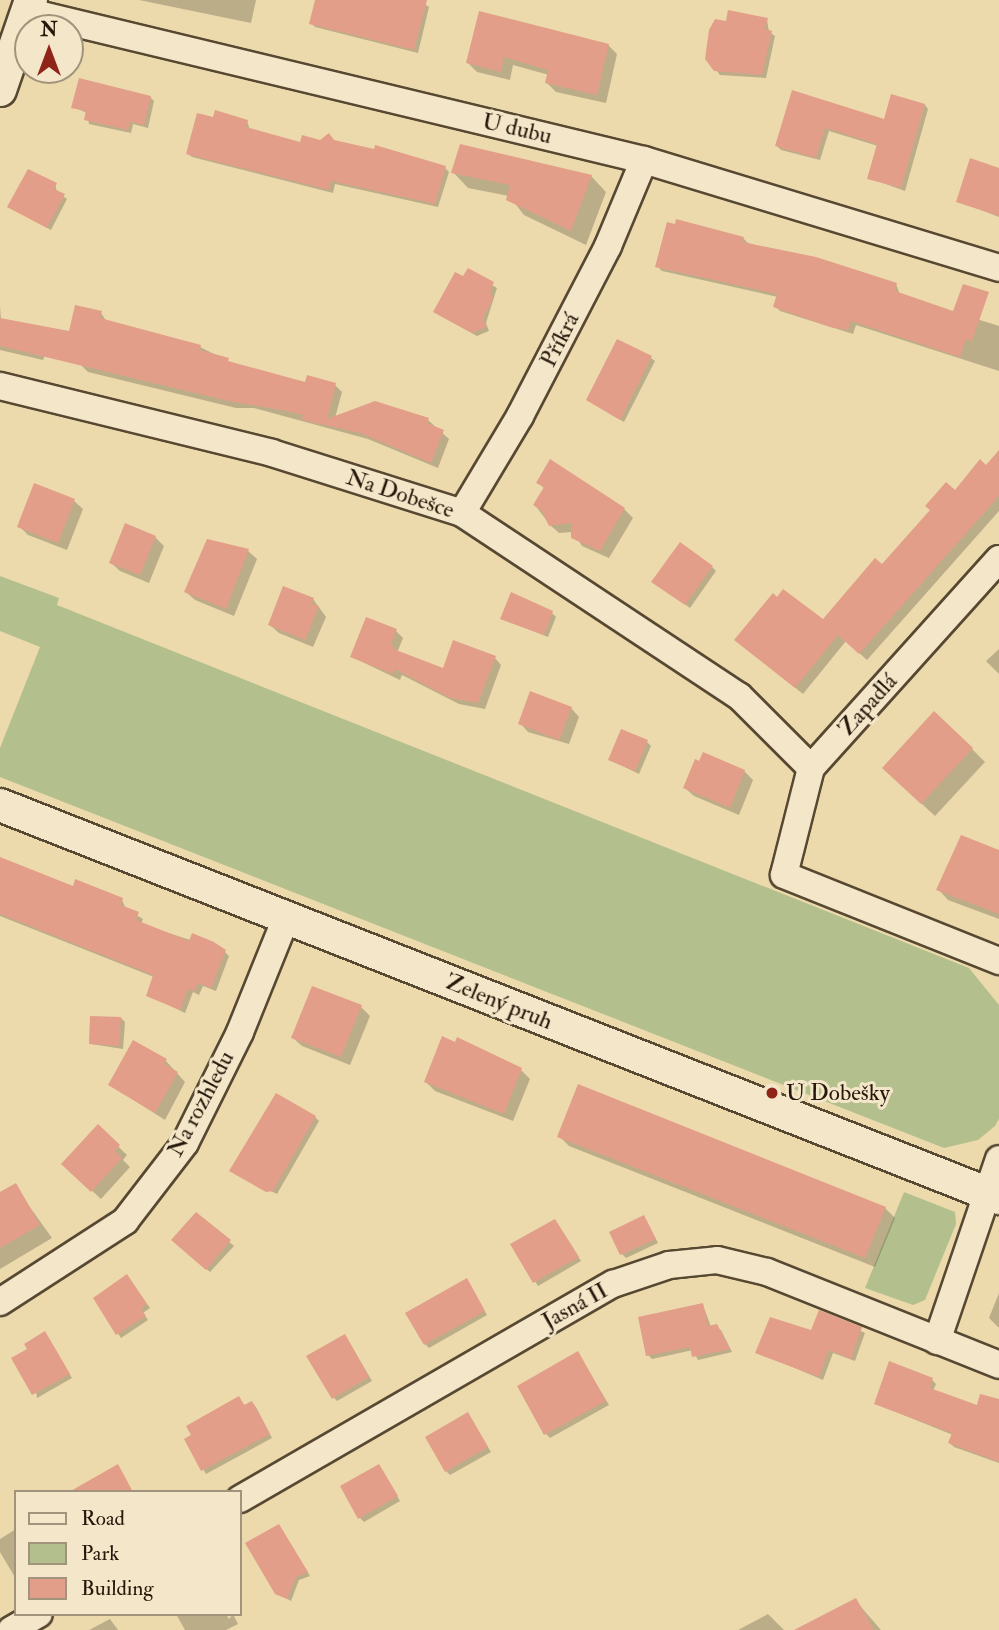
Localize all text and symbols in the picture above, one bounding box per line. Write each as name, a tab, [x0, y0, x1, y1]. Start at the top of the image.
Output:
north arrow	[14, 14, 84, 84]
text: N	[40, 18, 58, 42]
street label: U dubu	[480, 108, 554, 150]
street label: Příkrá	[535, 308, 585, 372]
street label: Na Dobešce	[343, 464, 457, 524]
street label: Zapadlá	[833, 668, 903, 742]
street label: Zelený pruh	[441, 968, 557, 1036]
street label: Na rozhledu	[162, 1046, 240, 1162]
place label: U Dobešky	[786, 1079, 890, 1107]
marker: U Dobešky	[764, 1085, 780, 1101]
street label: Jasná II	[537, 1277, 613, 1335]
legend	[14, 1490, 242, 1616]
text: Road	[81, 1505, 125, 1532]
text: Park	[81, 1540, 119, 1567]
text: Building	[81, 1575, 154, 1602]

